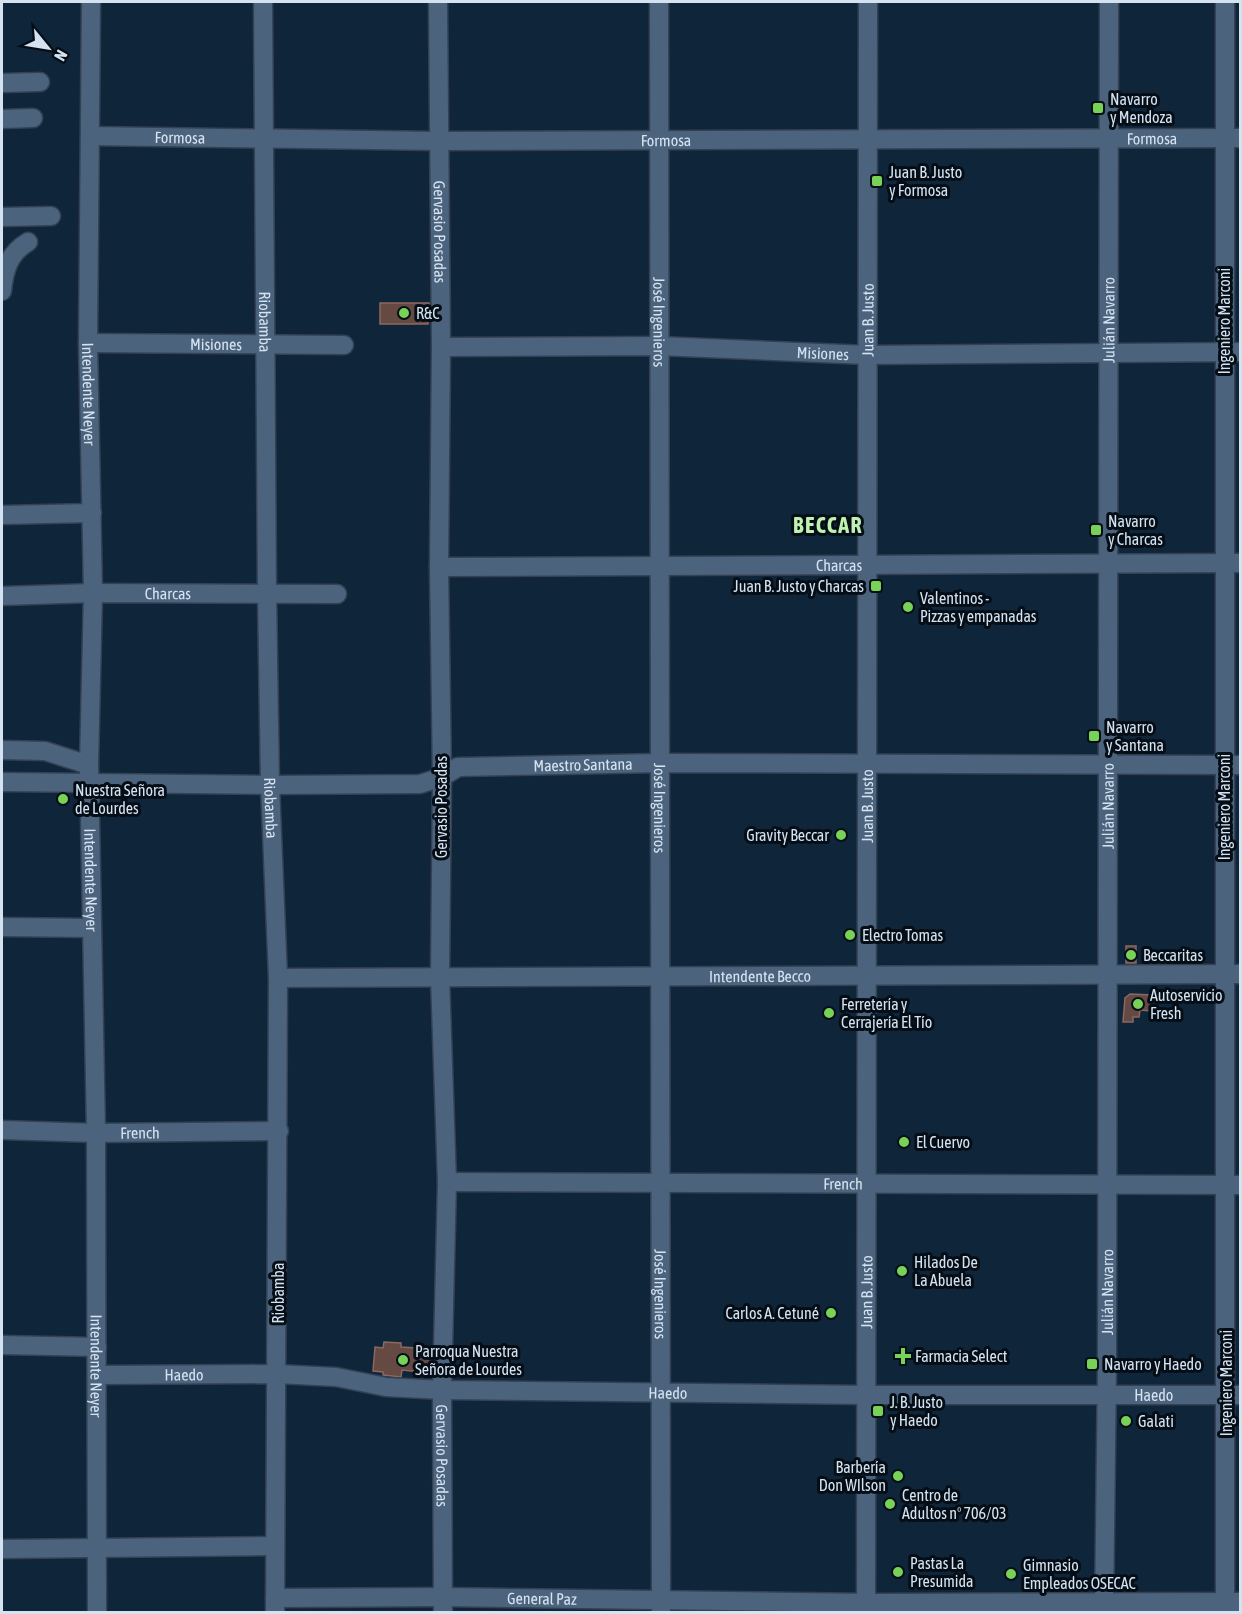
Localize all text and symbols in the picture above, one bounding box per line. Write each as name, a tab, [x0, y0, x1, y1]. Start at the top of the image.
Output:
north arrow	[18, 18, 78, 78]
text: N	[51, 47, 71, 64]
place label: Navarro y Mendoza	[1110, 90, 1173, 127]
marker: Navarro y Mendoza	[1091, 101, 1105, 115]
street label: Formosa	[155, 128, 205, 147]
street label: Formosa	[1127, 129, 1177, 147]
street label: Formosa	[641, 131, 691, 149]
place label: Juan B. Justo y Formosa	[889, 163, 962, 200]
marker: Juan B. Justo y Formosa	[870, 174, 884, 188]
street label: Gervasio Posadas	[431, 181, 449, 284]
street label: Ingeniero Marconi	[1215, 268, 1234, 374]
street label: José Ingenieros	[649, 277, 668, 367]
street label: Julián Navarro	[1099, 277, 1118, 363]
street label: Juan B. Justo	[859, 283, 877, 357]
street label: Riobamba	[256, 292, 274, 352]
place label: R&C	[416, 304, 440, 322]
marker: R&C	[397, 306, 411, 320]
street label: Misiones	[190, 335, 242, 353]
street label: Intendente Neyer	[79, 342, 99, 446]
street label: Misiones	[796, 343, 850, 363]
district label: BECCAR	[793, 512, 863, 538]
place label: Navarro y Charcas	[1108, 512, 1163, 549]
marker: Navarro y Charcas	[1089, 523, 1103, 537]
street label: Charcas	[816, 556, 862, 574]
place label: Juan B. Justo y Charcas	[734, 577, 864, 596]
marker: Juan B. Justo y Charcas	[869, 579, 883, 593]
street label: Charcas	[145, 584, 191, 602]
place label: Valentinos - Pizzas y empanadas	[920, 589, 1037, 626]
marker: Valentinos - Pizzas y empanadas	[901, 600, 915, 614]
place label: Navarro y Santana	[1106, 718, 1164, 755]
marker: Navarro y Santana	[1087, 729, 1101, 743]
street label: Ingeniero Marconi	[1215, 754, 1234, 860]
street label: Gervasio Posadas	[432, 755, 450, 858]
street label: Maestro Santana	[533, 755, 633, 775]
street label: José Ingenieros	[650, 763, 669, 853]
street label: Julián Navarro	[1099, 763, 1117, 849]
street label: Juan B. Justo	[858, 769, 876, 843]
street label: Riobamba	[261, 777, 281, 839]
place label: Nuestra Señora de Lourdes	[75, 781, 165, 817]
marker: Nuestra Señora de Lourdes	[56, 792, 70, 806]
place label: Gravity Beccar	[746, 826, 829, 845]
street label: Intendente Neyer	[81, 828, 101, 932]
marker: Gravity Beccar	[834, 828, 848, 842]
place label: Electro Tomas	[862, 926, 944, 944]
marker: Electro Tomas	[843, 928, 857, 942]
place label: Beccaritas	[1143, 946, 1203, 964]
marker: Beccaritas	[1124, 948, 1138, 962]
street label: Intendente Becco	[709, 967, 811, 985]
place label: Autoservicio Fresh	[1150, 986, 1223, 1022]
place label: Ferretería y Cerrajería El Tío	[841, 995, 932, 1032]
marker: Autoservicio Fresh	[1131, 997, 1145, 1011]
marker: Ferretería y Cerrajería El Tío	[822, 1006, 836, 1020]
street label: French	[120, 1123, 160, 1142]
place label: El Cuervo	[916, 1133, 970, 1151]
marker: El Cuervo	[897, 1135, 911, 1149]
street label: French	[823, 1174, 863, 1193]
street label: José Ingenieros	[651, 1249, 670, 1339]
street label: Julián Navarro	[1098, 1249, 1116, 1335]
place label: Hilados De La Abuela	[914, 1253, 978, 1289]
street label: Juan B. Justo	[857, 1255, 875, 1329]
street label: Riobamba	[269, 1263, 287, 1323]
marker: Hilados De La Abuela	[895, 1264, 909, 1278]
place label: Carlos A. Cetuné	[725, 1304, 819, 1322]
marker: Carlos A. Cetuné	[824, 1306, 838, 1320]
street label: Intendente Neyer	[87, 1314, 106, 1418]
street label: Ingeniero Marconi	[1217, 1330, 1236, 1436]
place label: Parroqua Nuestra Señora de Lourdes	[415, 1342, 522, 1378]
place label: Farmacia Select	[915, 1347, 1008, 1365]
marker: Farmacia Select	[896, 1349, 910, 1363]
marker: Parroqua Nuestra Señora de Lourdes	[396, 1353, 410, 1367]
place label: Navarro y Haedo	[1104, 1355, 1202, 1374]
marker: Navarro y Haedo	[1085, 1357, 1099, 1371]
street label: Haedo	[164, 1365, 204, 1384]
street label: Haedo	[648, 1383, 687, 1402]
street label: Haedo	[1134, 1386, 1173, 1404]
place label: J. B. Justo y Haedo	[890, 1393, 943, 1430]
street label: Gervasio Posadas	[433, 1404, 452, 1507]
marker: J. B. Justo y Haedo	[871, 1404, 885, 1418]
place label: Galati	[1138, 1412, 1174, 1430]
marker: Galati	[1119, 1414, 1133, 1428]
place label: Barbería Don WIlson	[819, 1458, 886, 1494]
marker: Barbería Don WIlson	[891, 1469, 905, 1483]
place label: Centro de Adultos nº 706/03	[902, 1486, 1006, 1522]
marker: Centro de Adultos nº 706/03	[883, 1497, 897, 1511]
place label: Pastas La Presumida	[910, 1554, 973, 1590]
place label: Gimnasio Empleados OSECAC	[1023, 1556, 1136, 1593]
marker: Pastas La Presumida	[891, 1565, 905, 1579]
marker: Gimnasio Empleados OSECAC	[1004, 1567, 1018, 1581]
street label: General Paz	[507, 1589, 577, 1608]

